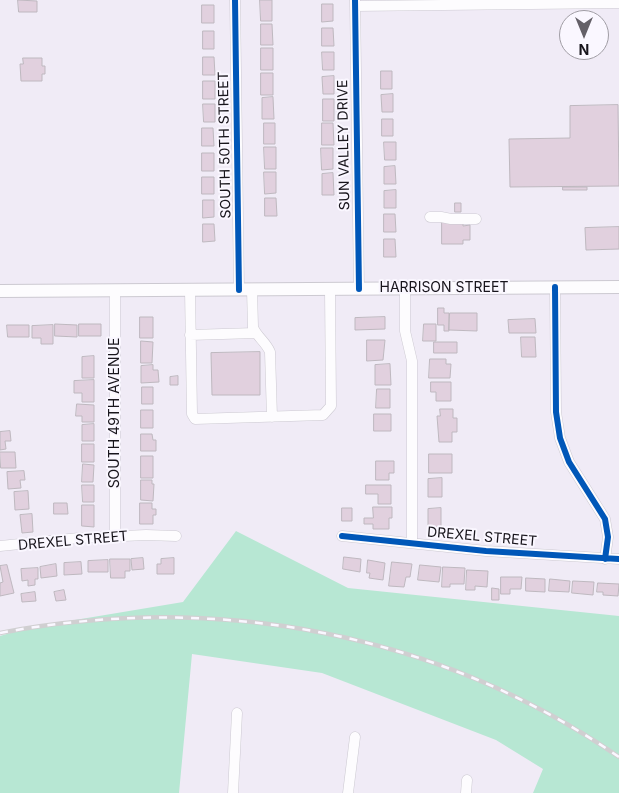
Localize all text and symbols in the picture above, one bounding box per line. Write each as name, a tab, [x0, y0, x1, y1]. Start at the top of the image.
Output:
north arrow	[559, 10, 609, 60]
text: N	[579, 41, 589, 58]
street label: SOUTH 50TH STREET	[215, 71, 235, 219]
street label: SUN VALLEY DRIVE	[334, 79, 354, 211]
street label: HARRISON STREET	[380, 280, 508, 296]
street label: SOUTH 49TH AVENUE	[107, 338, 123, 488]
street label: DREXEL STREET	[426, 524, 538, 550]
street label: DREXEL STREET	[17, 528, 129, 554]

